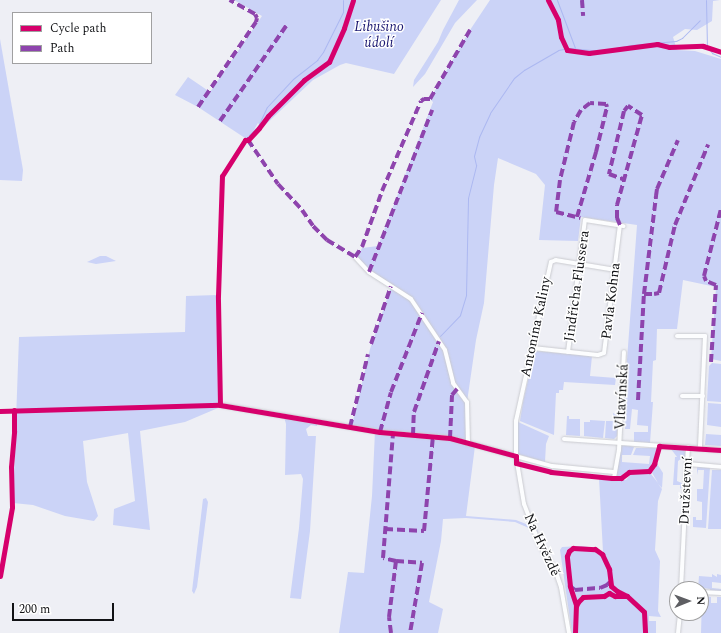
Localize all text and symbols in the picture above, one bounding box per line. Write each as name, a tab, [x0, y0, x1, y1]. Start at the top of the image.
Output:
legend	[12, 12, 152, 64]
text: Cycle path	[50, 19, 107, 38]
park label: Libušino údolí	[354, 19, 404, 52]
text: Path	[50, 39, 75, 58]
street label: Jindřicha Flussera	[561, 229, 593, 343]
street label: Pavla Kohna	[598, 262, 624, 340]
street label: Antonína Kaliny	[517, 275, 555, 379]
street label: Vltavínská	[612, 364, 632, 430]
street label: Družstevní	[676, 457, 696, 525]
street label: Na Hvězdě	[520, 511, 564, 579]
north arrow	[669, 581, 709, 621]
scale bar	[14, 595, 116, 621]
text: N	[692, 596, 709, 605]
text: 200 m	[19, 600, 50, 619]

